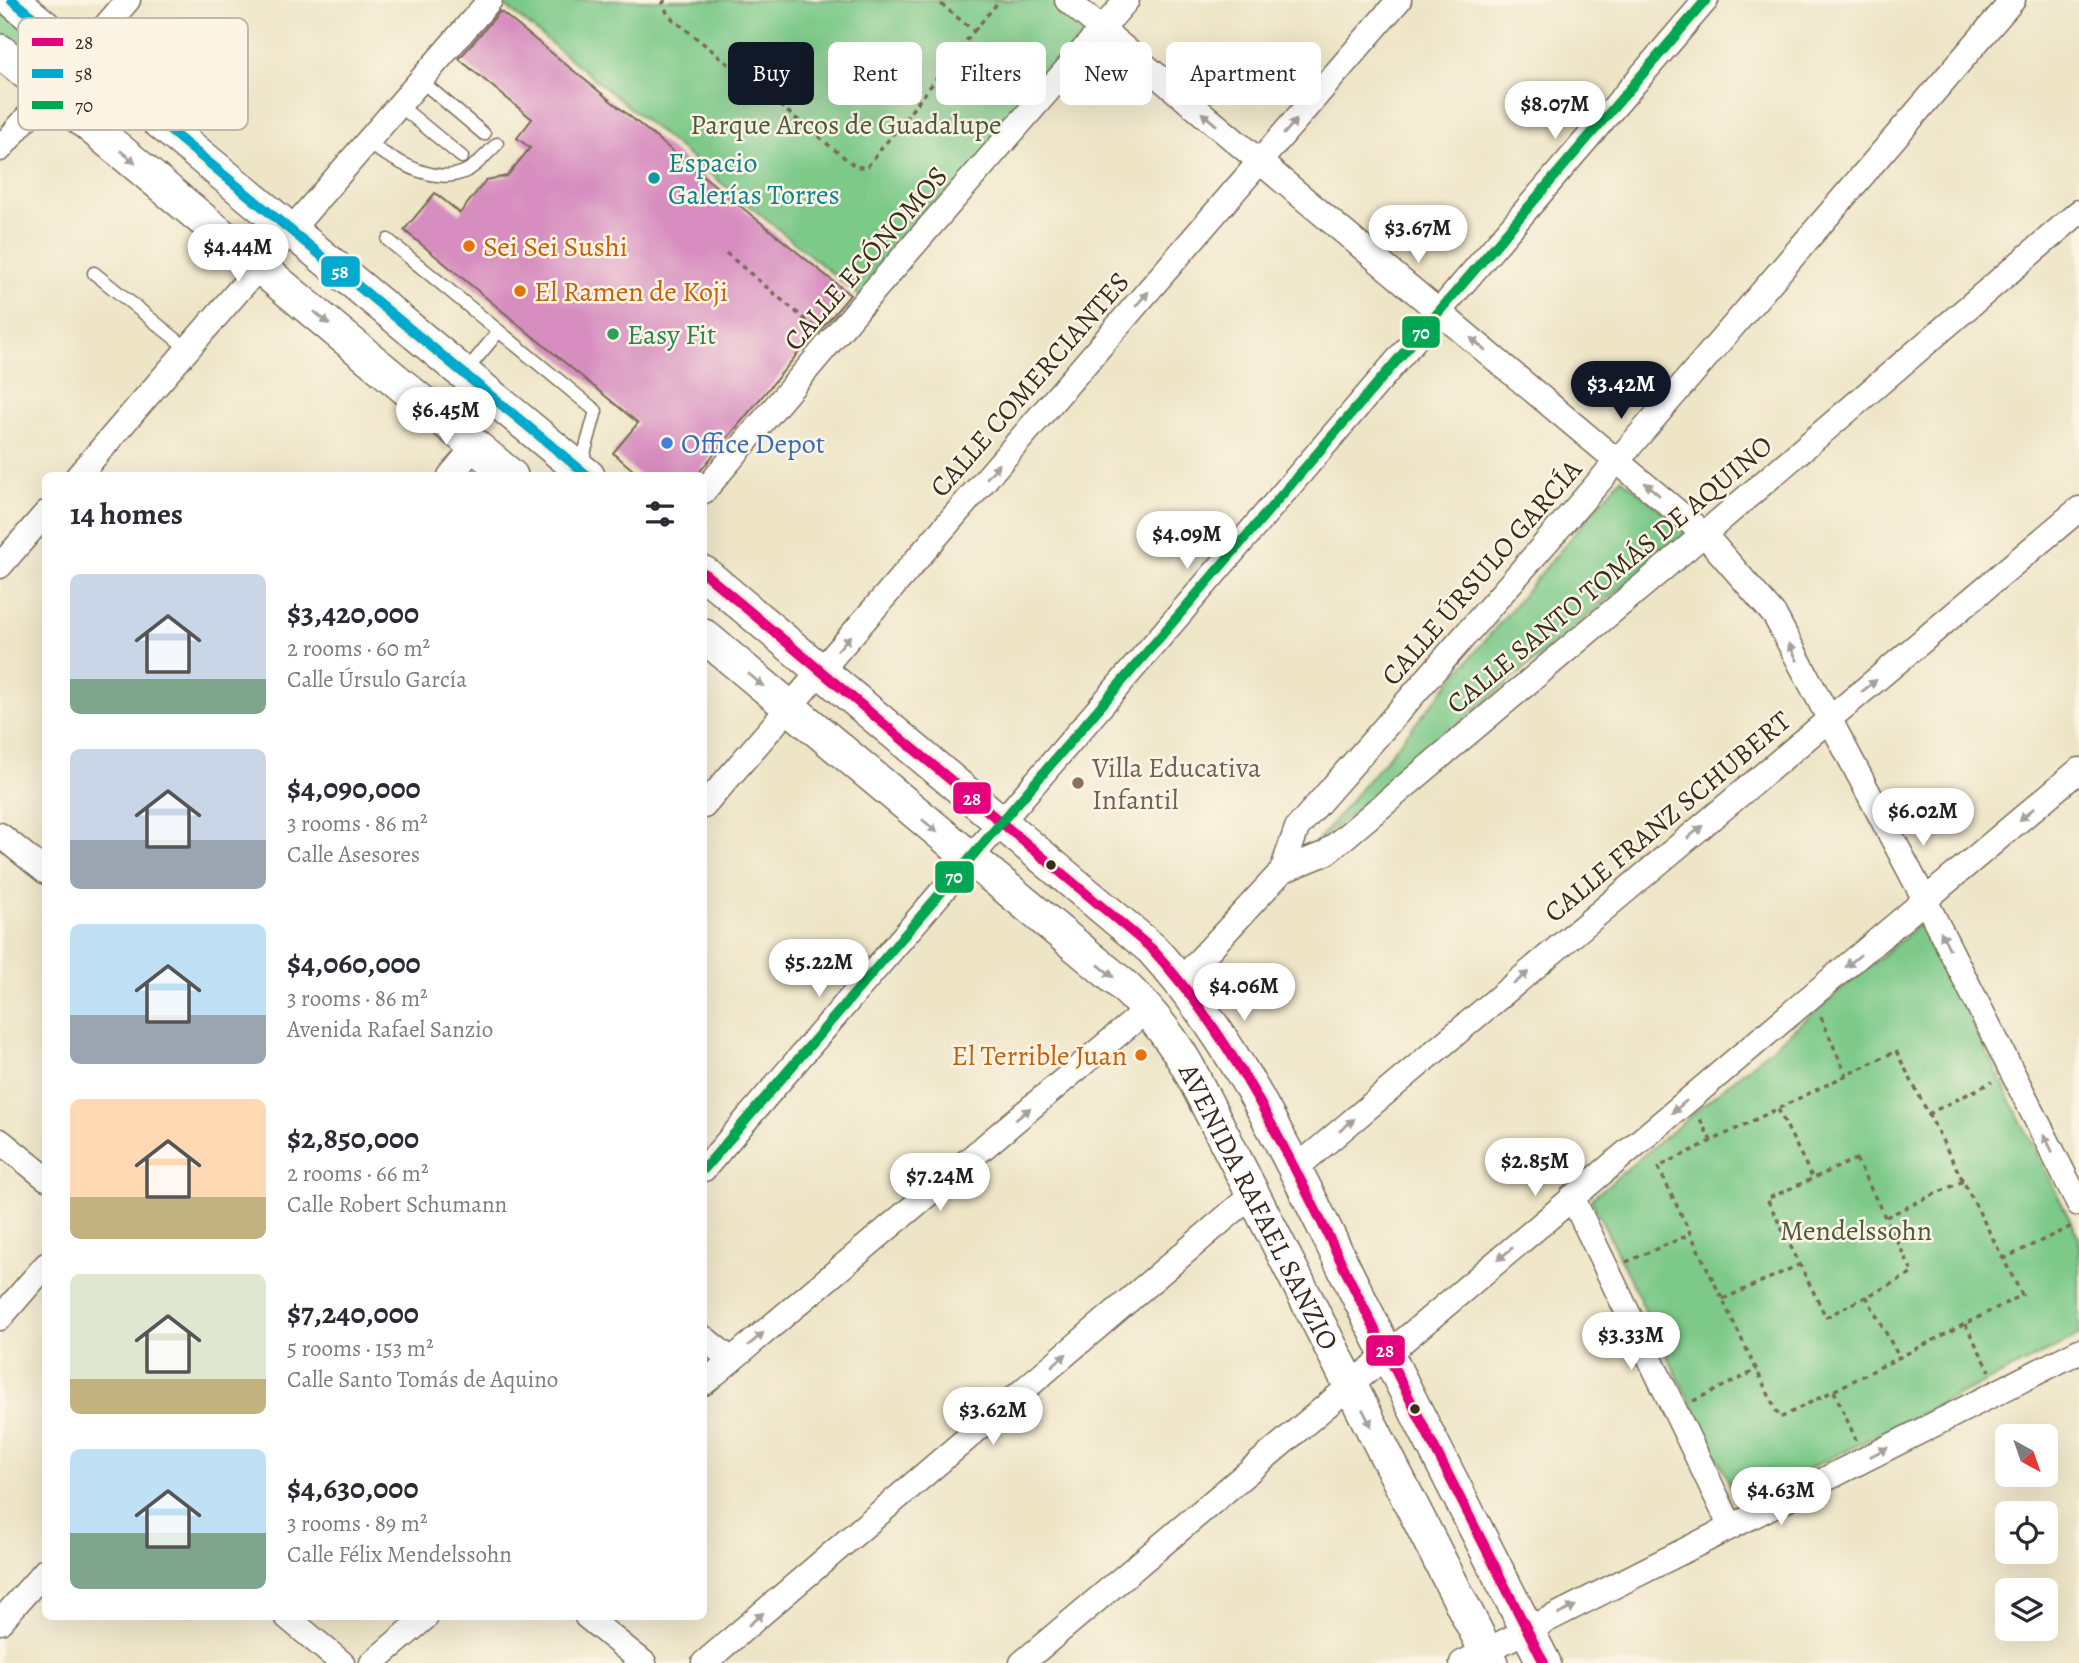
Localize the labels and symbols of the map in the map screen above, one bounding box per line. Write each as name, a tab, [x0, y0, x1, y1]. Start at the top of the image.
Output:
legend	[18, 18, 248, 130]
text: 28	[75, 30, 93, 56]
text: 58	[75, 61, 92, 87]
pin: $8.07M	[1498, 82, 1612, 141]
text: 70	[75, 93, 93, 119]
park label: Parque Arcos de Guadalupe	[690, 106, 1002, 144]
one-way arrow	[1200, 111, 1218, 127]
one-way arrow	[1282, 118, 1297, 135]
place label: Espacio Galerías Torres	[668, 144, 840, 214]
one-way arrow	[119, 149, 136, 164]
street label: CALLE ECÓNOMOS	[775, 158, 957, 359]
marker: Espacio Galerías Torres	[646, 170, 662, 186]
pin: $3.67M	[1361, 205, 1475, 265]
pin: $4.44M	[181, 224, 295, 284]
place label: Sei Sei Sushi	[483, 228, 628, 266]
marker: Sei Sei Sushi	[461, 238, 477, 254]
line badge: 58	[320, 255, 361, 288]
text: 58	[331, 259, 349, 285]
street label: CALLE COMERCIANTES	[921, 264, 1138, 505]
place label: El Ramen de Koji	[534, 273, 728, 311]
marker: El Ramen de Koji	[512, 283, 528, 299]
one-way arrow	[1134, 290, 1149, 307]
one-way arrow	[313, 310, 330, 325]
line badge: 70	[1401, 315, 1441, 349]
place label: Easy Fit	[627, 316, 716, 354]
text: 70	[1412, 320, 1430, 346]
marker: Easy Fit	[605, 326, 621, 342]
one-way arrow	[1469, 337, 1486, 352]
pin: $3.42M	[1564, 362, 1678, 421]
pin: $6.45M	[389, 388, 503, 447]
place label: Office Depot	[681, 425, 825, 463]
street label: CALLE SANTO TOMÁS DE AQUINO	[1439, 427, 1781, 723]
marker: Office Depot	[659, 435, 675, 451]
street label: CALLE ÚRSULO GARCÍA	[1373, 451, 1591, 694]
one-way arrow	[985, 462, 1001, 480]
one-way arrow	[1644, 482, 1661, 497]
pin: $4.09M	[1130, 512, 1244, 571]
one-way arrow	[836, 634, 852, 652]
one-way arrow	[1788, 642, 1799, 662]
one-way arrow	[747, 672, 765, 688]
one-way arrow	[1860, 678, 1878, 693]
street label: CALLE FRANZ SCHUBERT	[1536, 702, 1799, 931]
place label: Villa Educativa Infantil	[1091, 749, 1261, 819]
marker: Villa Educativa Infantil	[1070, 775, 1086, 791]
line badge: 28	[952, 781, 992, 815]
text: 28	[963, 786, 981, 812]
pin: $6.02M	[1866, 788, 1980, 848]
one-way arrow	[2018, 806, 2035, 821]
one-way arrow	[922, 818, 939, 833]
one-way arrow	[1686, 825, 1703, 840]
unlabelled marker	[1044, 858, 1058, 872]
line badge: 70	[934, 860, 975, 894]
text: 70	[945, 864, 963, 890]
one-way arrow	[1939, 930, 1951, 950]
pin: $5.22M	[762, 940, 876, 999]
one-way arrow	[1844, 953, 1861, 968]
one-way arrow	[1097, 963, 1114, 978]
pin: $4.06M	[1187, 964, 1301, 1023]
one-way arrow	[1512, 971, 1529, 986]
place label: El Terrible Juan	[952, 1037, 1127, 1075]
marker: El Terrible Juan	[1133, 1047, 1149, 1063]
street label: AVENIDA RAFAEL SANZIO	[1169, 1056, 1347, 1357]
one-way arrow	[1670, 1099, 1687, 1114]
one-way arrow	[1014, 1106, 1032, 1121]
one-way arrow	[1338, 1118, 1355, 1133]
one-way arrow	[2042, 1133, 2054, 1153]
pin: $2.85M	[1478, 1138, 1592, 1198]
pin: $7.24M	[883, 1154, 997, 1213]
park label: Mendelssohn	[1780, 1212, 1932, 1250]
one-way arrow	[1496, 1246, 1513, 1261]
pin: $3.33M	[1574, 1312, 1688, 1372]
one-way arrow	[747, 1332, 764, 1347]
line badge: 28	[1365, 1334, 1406, 1367]
text: 28	[1376, 1338, 1394, 1364]
one-way arrow	[1051, 1353, 1068, 1368]
pin: $3.62M	[936, 1388, 1050, 1447]
unlabelled marker	[1408, 1402, 1422, 1416]
one-way arrow	[1361, 1408, 1372, 1428]
north arrow	[1995, 1424, 2058, 1488]
one-way arrow	[1869, 1446, 1889, 1457]
pin: $4.63M	[1724, 1468, 1838, 1527]
one-way arrow	[1557, 1605, 1577, 1616]
one-way arrow	[747, 1612, 764, 1627]

